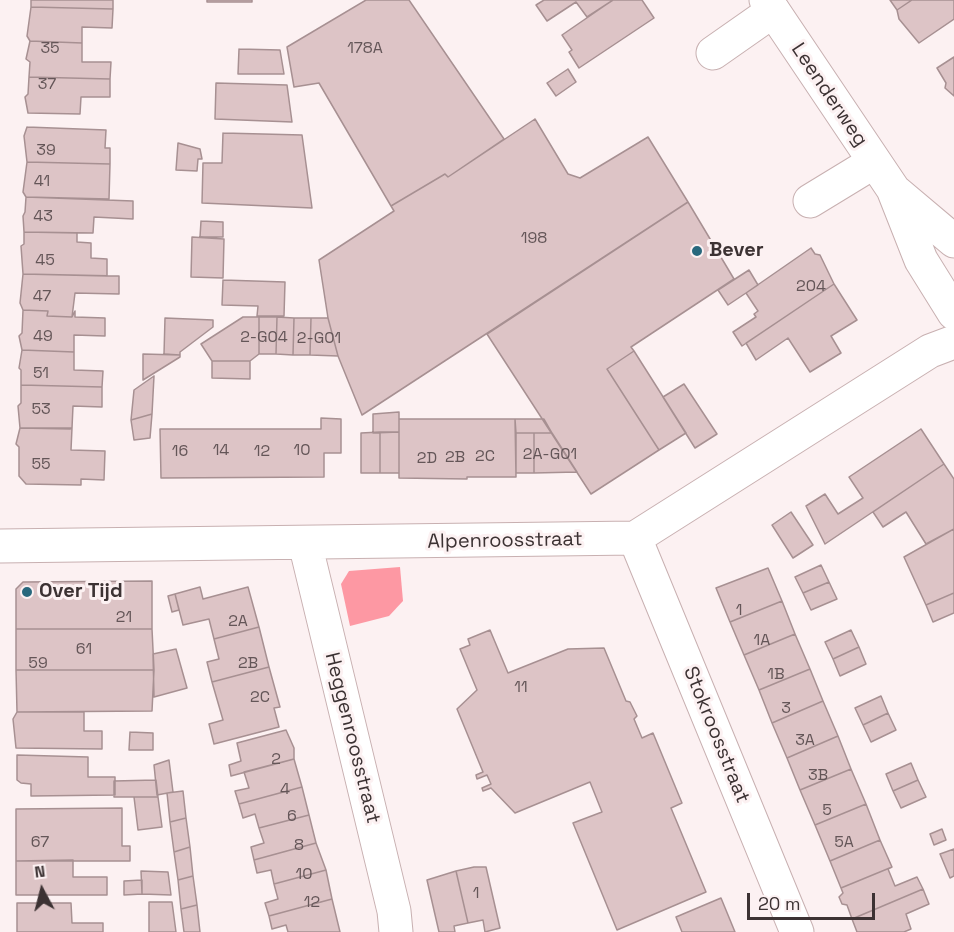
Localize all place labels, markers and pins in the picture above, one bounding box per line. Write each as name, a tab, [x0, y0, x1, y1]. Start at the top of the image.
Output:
place label: Bever	[709, 239, 764, 263]
marker: Bever	[690, 244, 704, 258]
place label: Over Tijd	[39, 580, 123, 604]
marker: Over Tijd	[20, 585, 34, 599]

